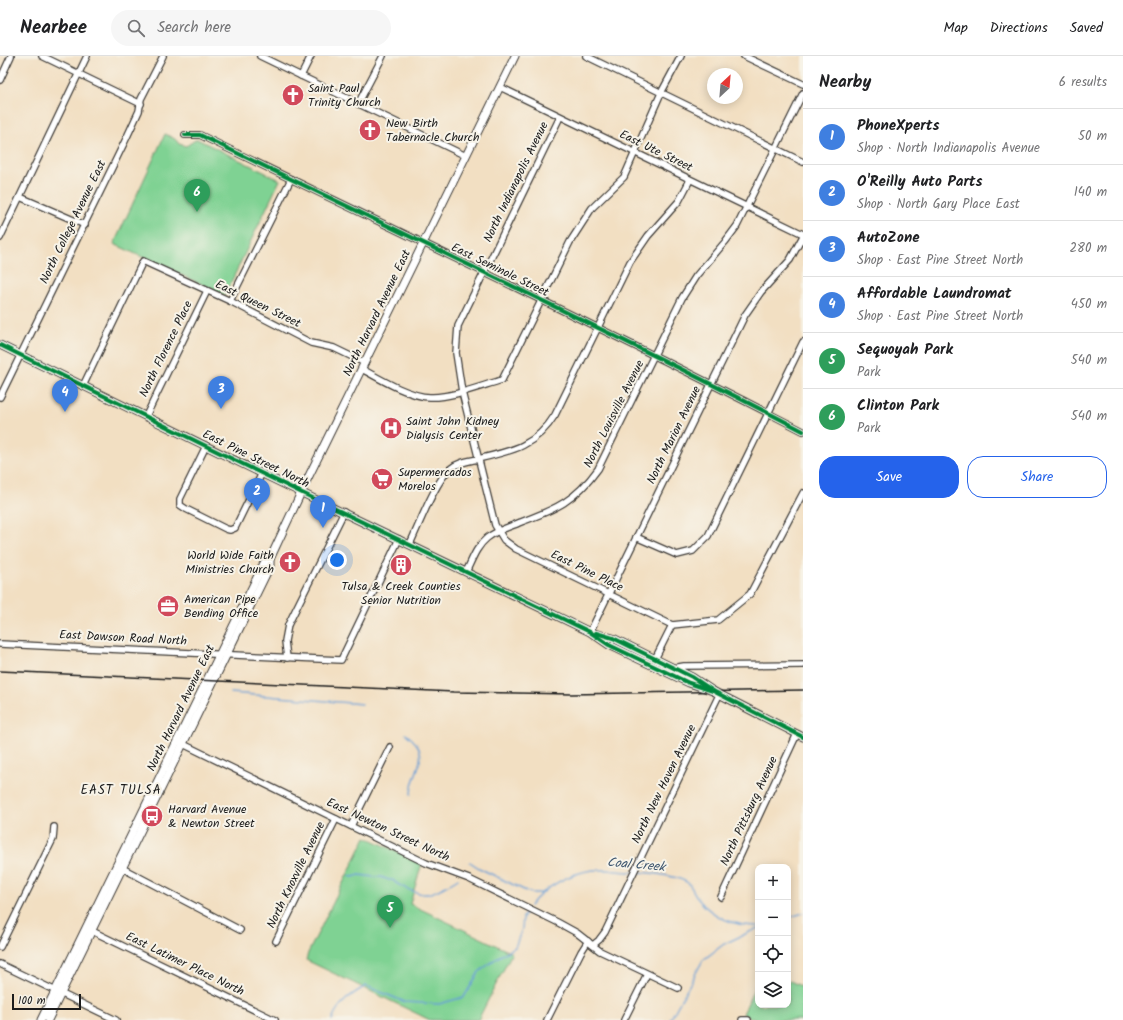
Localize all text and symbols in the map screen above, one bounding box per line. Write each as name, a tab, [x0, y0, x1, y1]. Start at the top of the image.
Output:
search box	[111, 10, 391, 46]
text: Nearbee	[20, 13, 87, 43]
text: Search here	[157, 16, 231, 40]
icon: search	[125, 17, 147, 39]
text: Map	[943, 17, 968, 39]
text: Directions	[990, 17, 1048, 39]
text: Saved	[1070, 17, 1103, 39]
north arrow	[707, 68, 743, 104]
text: Nearby	[819, 69, 871, 96]
text: 6 results	[1059, 72, 1107, 93]
place label: Saint Paul Trinity Church	[308, 79, 381, 112]
church icon: Saint Paul Trinity Church	[280, 82, 306, 108]
place label: New Birth Tabernacle Church	[386, 114, 479, 147]
text: PhoneXperts	[857, 114, 940, 138]
church icon: New Birth Tabernacle Church	[357, 117, 383, 143]
street label: North Indianapolis Avenue	[478, 118, 554, 246]
street label: East Ute Street	[616, 125, 696, 177]
text: 1	[830, 126, 834, 147]
text: 50 m	[1078, 126, 1107, 147]
text: Shop · North Indianapolis Avenue	[857, 138, 1040, 159]
street label: North College Avenue East	[35, 156, 111, 287]
text: O'Reilly Auto Parts	[857, 170, 983, 194]
pin: 6	[184, 179, 210, 212]
text: 2	[828, 182, 836, 203]
text: 140 m	[1074, 182, 1107, 203]
text: Shop · North Gary Place East	[857, 194, 1020, 215]
text: AutoZone	[857, 226, 920, 250]
street label: East Seminole Street	[448, 238, 552, 302]
text: 3	[828, 238, 836, 259]
text: 280 m	[1070, 238, 1107, 259]
street label: North Harvard Avenue East	[338, 246, 416, 380]
text: Shop · East Pine Street North	[857, 250, 1023, 271]
street label: East Queen Street	[212, 275, 304, 333]
text: Affordable Laundromat	[857, 282, 1012, 306]
text: 4	[828, 294, 836, 315]
text: 450 m	[1071, 294, 1107, 315]
street label: North Florence Place	[134, 297, 198, 400]
text: Shop · East Pine Street North	[857, 306, 1023, 327]
text: Sequoyah Park	[857, 338, 953, 362]
text: 5	[829, 350, 835, 371]
text: 540 m	[1071, 350, 1107, 371]
street label: North Louisville Avenue	[579, 356, 650, 471]
text: Park	[857, 362, 881, 383]
pin: 3	[208, 376, 234, 409]
pin: 4	[52, 379, 78, 412]
street label: North Marion Avenue	[642, 382, 706, 487]
text: Clinton Park	[857, 394, 939, 418]
text: 6	[828, 406, 836, 427]
text: 540 m	[1071, 406, 1107, 427]
place label: Saint John Kidney Dialysis Center	[406, 412, 499, 445]
hospital icon: Saint John Kidney Dialysis Center	[378, 415, 404, 441]
text: Park	[857, 418, 881, 439]
street label: East Pine Street North	[199, 425, 313, 493]
button: Save	[819, 456, 959, 498]
button: Share	[967, 456, 1107, 498]
place label: Supermercados Morelos	[398, 463, 472, 496]
supermarket icon: Supermercados Morelos	[369, 466, 395, 492]
pin: 2	[244, 478, 270, 511]
pin: 1	[310, 495, 336, 528]
street label: East Pine Place	[547, 545, 627, 597]
place label: World Wide Faith Ministries Church	[185, 546, 274, 579]
church icon: World Wide Faith Ministries Church	[277, 549, 303, 575]
your location	[327, 550, 347, 570]
building icon: Tulsa & Creek Counties Senior Nutrition	[388, 552, 414, 578]
place label: Tulsa & Creek Counties Senior Nutrition	[341, 577, 461, 610]
place label: American Pipe Bending Office	[184, 590, 259, 623]
office icon: American Pipe Bending Office	[155, 593, 181, 619]
street label: East Dawson Road North	[59, 625, 187, 651]
street label: North Harvard Avenue East	[142, 641, 220, 775]
street label: North New Haven Avenue	[627, 721, 701, 847]
street label: North Pittsburg Avenue	[715, 752, 783, 869]
district label: EAST TULSA	[80, 780, 162, 801]
street label: East Newton Street North	[323, 793, 453, 867]
place label: Harvard Avenue & Newton Street	[168, 800, 255, 833]
bus stop icon: Harvard Avenue & Newton Street	[139, 803, 165, 829]
street label: North Knoxville Avenue	[262, 818, 330, 932]
water label: Coal Creek	[606, 852, 668, 878]
map controls	[755, 864, 791, 1008]
button: +	[755, 864, 791, 900]
pin: 5	[377, 895, 403, 928]
button: −	[755, 900, 791, 936]
street label: East Latimer Place North	[122, 927, 248, 1001]
button: locate	[755, 936, 791, 972]
button: layers	[755, 972, 791, 1008]
scale bar	[12, 992, 81, 1011]
text: 100 m	[18, 992, 46, 1010]

